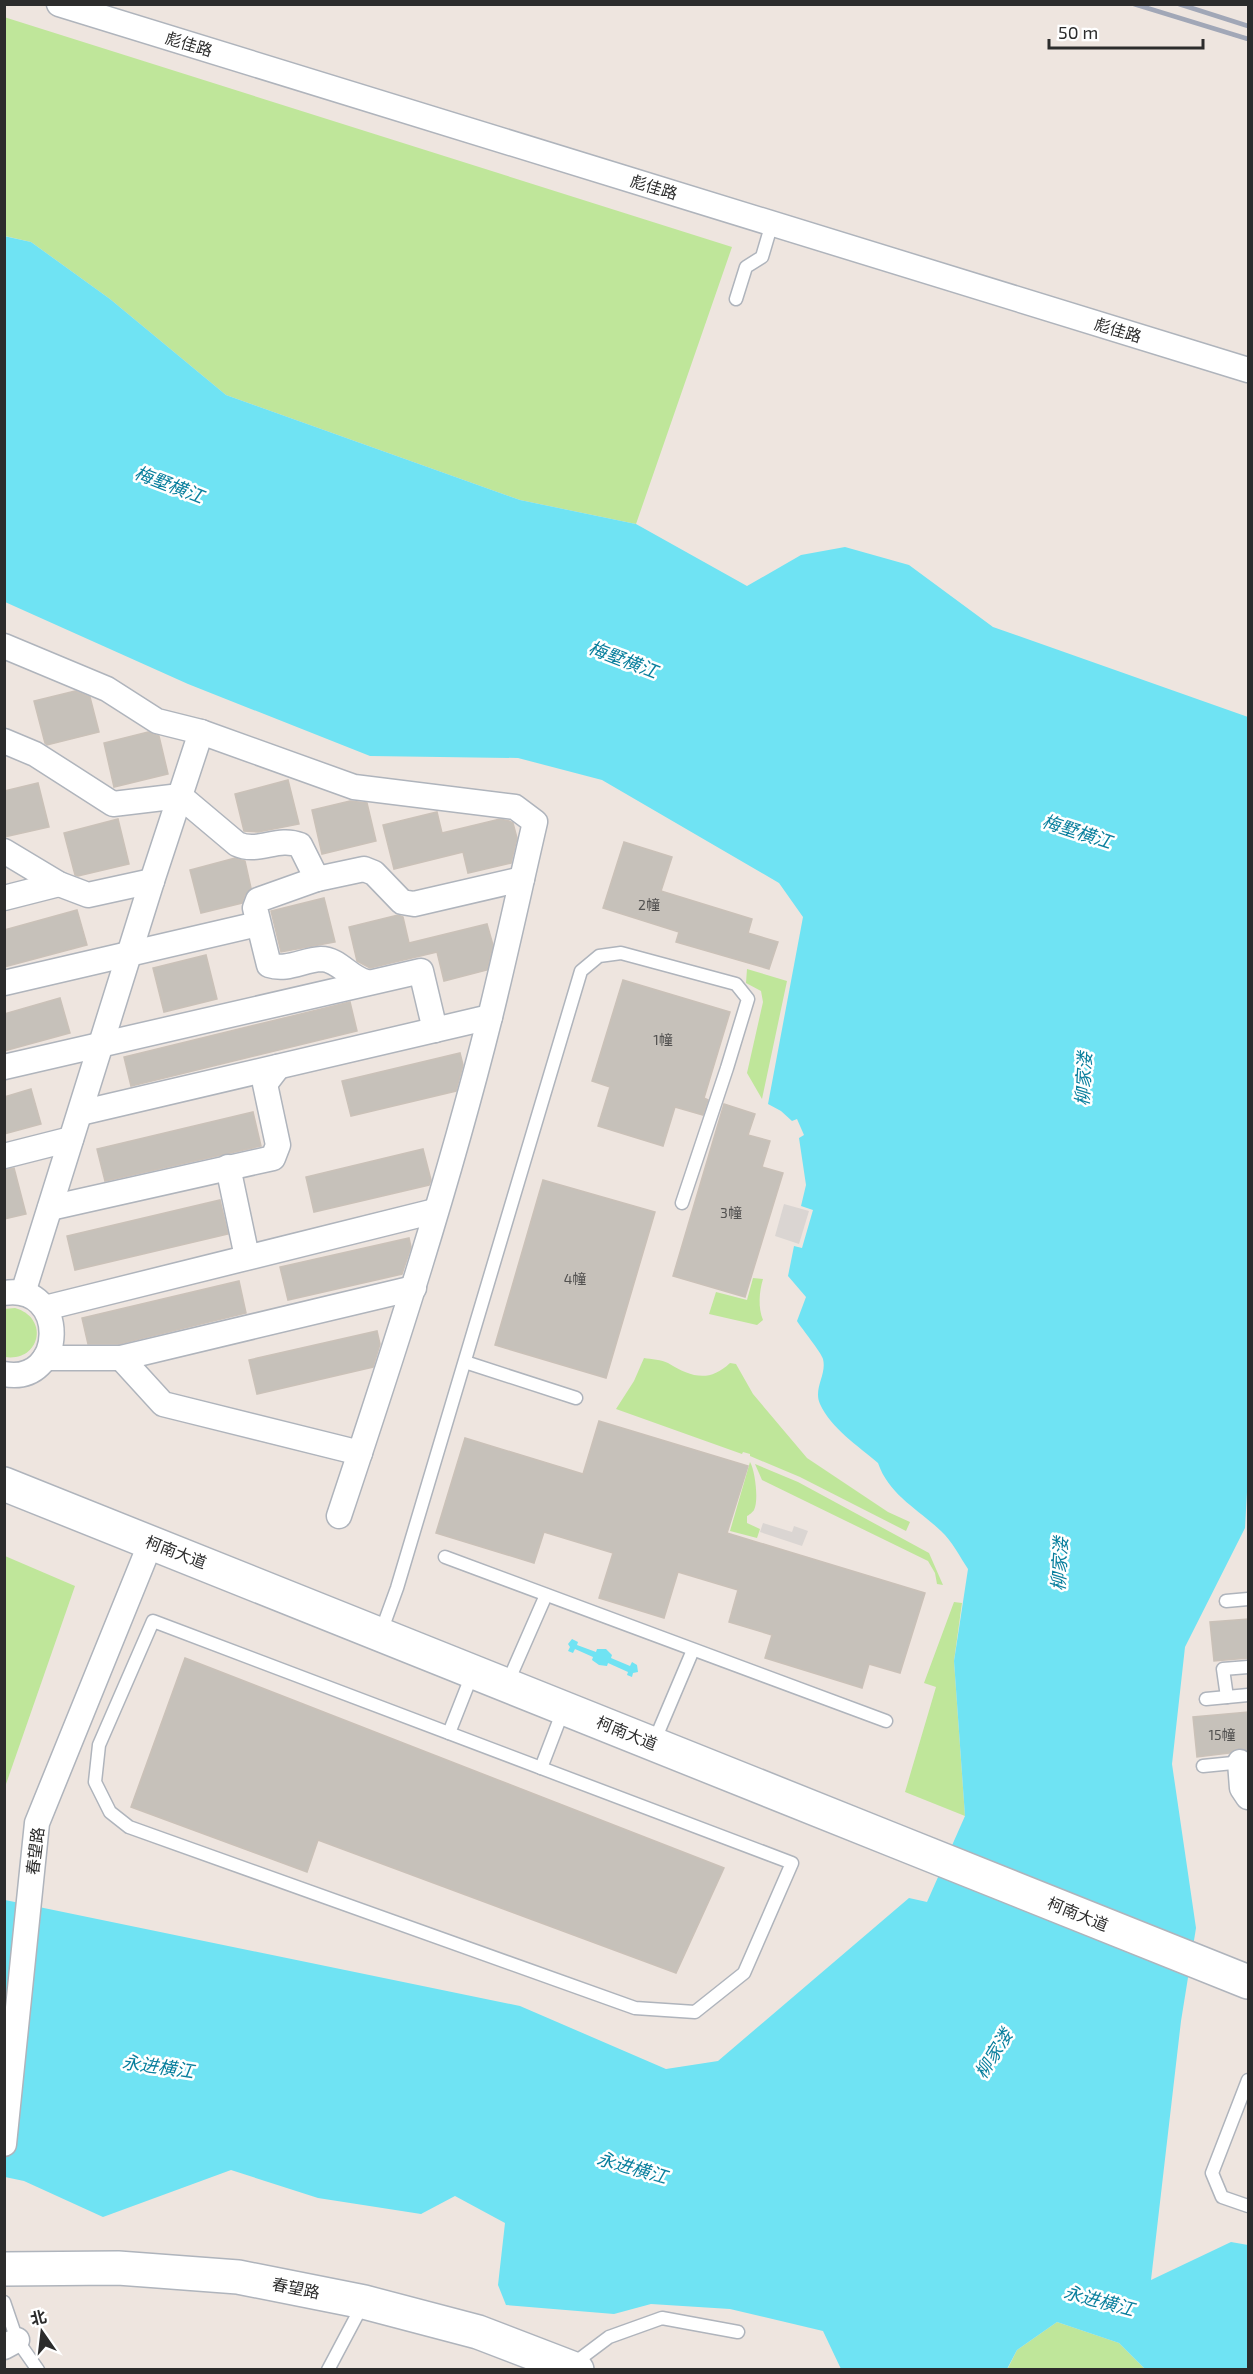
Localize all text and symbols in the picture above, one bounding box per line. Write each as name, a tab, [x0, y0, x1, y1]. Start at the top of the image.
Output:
scale bar	[1049, 12, 1204, 50]
text: 50 m	[1058, 21, 1098, 43]
street label: 彪佳路	[163, 27, 215, 60]
street label: 彪佳路	[628, 170, 680, 203]
street label: 彪佳路	[1092, 313, 1144, 346]
water label: 梅墅横江	[132, 461, 209, 508]
water label: 梅墅横江	[586, 636, 663, 683]
water label: 梅墅横江	[1040, 809, 1117, 853]
house number: 2幢	[638, 896, 660, 913]
house number: 1幢	[653, 1031, 673, 1048]
water label: 柳家溇	[1071, 1049, 1096, 1106]
house number: 3幢	[720, 1204, 742, 1221]
house number: 4幢	[564, 1270, 586, 1287]
street label: 柯南大道	[143, 1531, 209, 1572]
water label: 柳家溇	[1047, 1534, 1072, 1591]
street label: 柯南大道	[594, 1712, 660, 1753]
house number: 15幢	[1208, 1726, 1236, 1743]
street label: 春望路	[22, 1826, 47, 1876]
street label: 柯南大道	[1045, 1893, 1111, 1934]
water label: 柳家溇	[970, 2023, 1018, 2082]
water label: 永进横江	[121, 2050, 197, 2082]
water label: 永进横江	[595, 2147, 672, 2188]
street label: 春望路	[271, 2274, 321, 2301]
water label: 永进横江	[1062, 2280, 1139, 2320]
north arrow	[12, 2302, 72, 2362]
text: 北	[28, 2306, 48, 2328]

